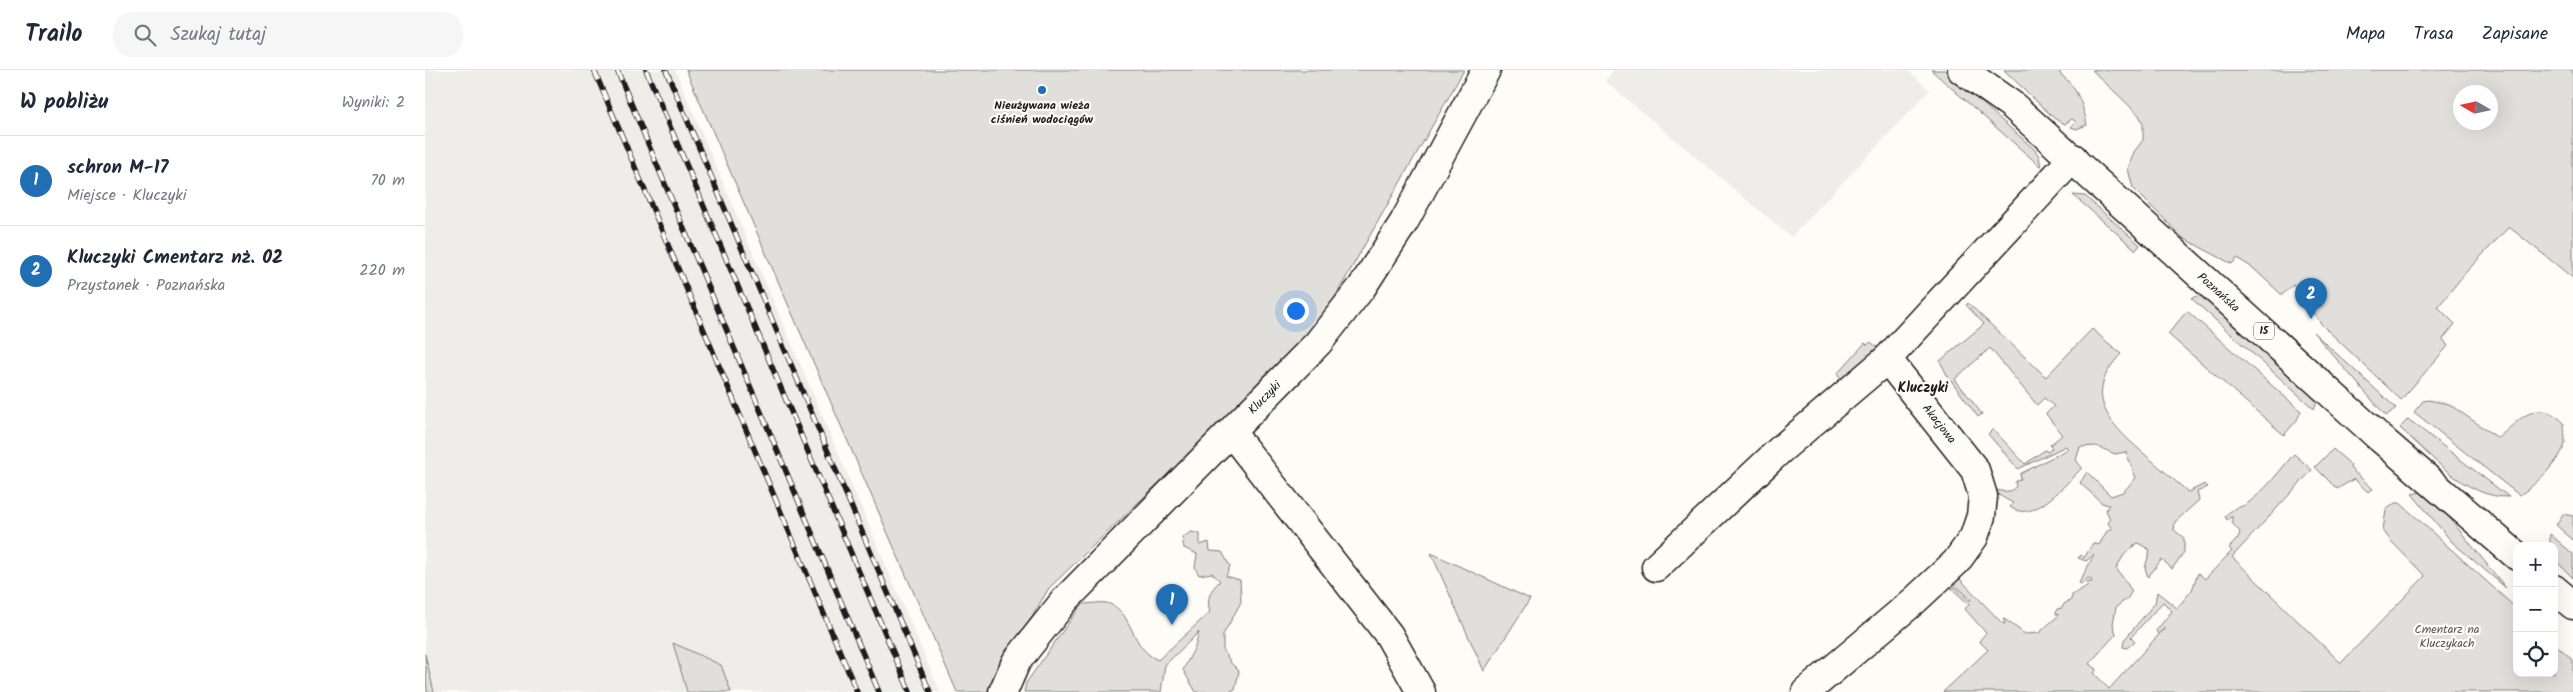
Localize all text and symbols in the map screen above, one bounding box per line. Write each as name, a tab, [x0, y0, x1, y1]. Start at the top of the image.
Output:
search box	[113, 12, 463, 57]
text: Trailo	[25, 15, 83, 54]
text: Szukaj tutaj	[171, 20, 266, 50]
text: Mapa	[2346, 20, 2386, 49]
text: Trasa	[2414, 20, 2454, 49]
text: Zapisane	[2482, 20, 2548, 49]
icon: search	[131, 21, 159, 49]
marker: Nieużywana wieża ciśnień wodociągów	[1036, 84, 1048, 96]
north arrow	[2453, 85, 2498, 130]
text: W pobliżu	[20, 86, 108, 119]
text: Wyniki: 2	[342, 90, 405, 115]
place label: Nieużywana wieża ciśnień wodociągów	[991, 96, 1094, 129]
text: schron M-17	[67, 153, 168, 183]
text: 1	[34, 168, 38, 193]
text: 70 m	[370, 168, 405, 193]
text: Miejsce · Kluczyki	[67, 183, 187, 208]
text: Kluczyki Cmentarz nż. 02	[67, 243, 283, 273]
text: 2	[31, 258, 41, 283]
text: 220 m	[359, 258, 405, 283]
street label: Poznańska	[2193, 268, 2245, 317]
text: Przystanek · Poznańska	[67, 273, 225, 298]
pin: 2	[2295, 278, 2327, 319]
your location	[1283, 298, 1309, 324]
road number: 15	[2254, 322, 2274, 340]
street label: Kluczyki	[1243, 375, 1286, 419]
district label: Kluczyki	[1898, 377, 1949, 399]
street label: Akacjowa	[1917, 400, 1961, 448]
map controls	[2513, 542, 2558, 677]
button: +	[2513, 542, 2558, 587]
pin: 1	[1156, 584, 1188, 625]
button: −	[2513, 587, 2558, 632]
park label: Cmentarz na Kluczykach	[2415, 620, 2480, 653]
button: locate	[2513, 632, 2558, 677]

